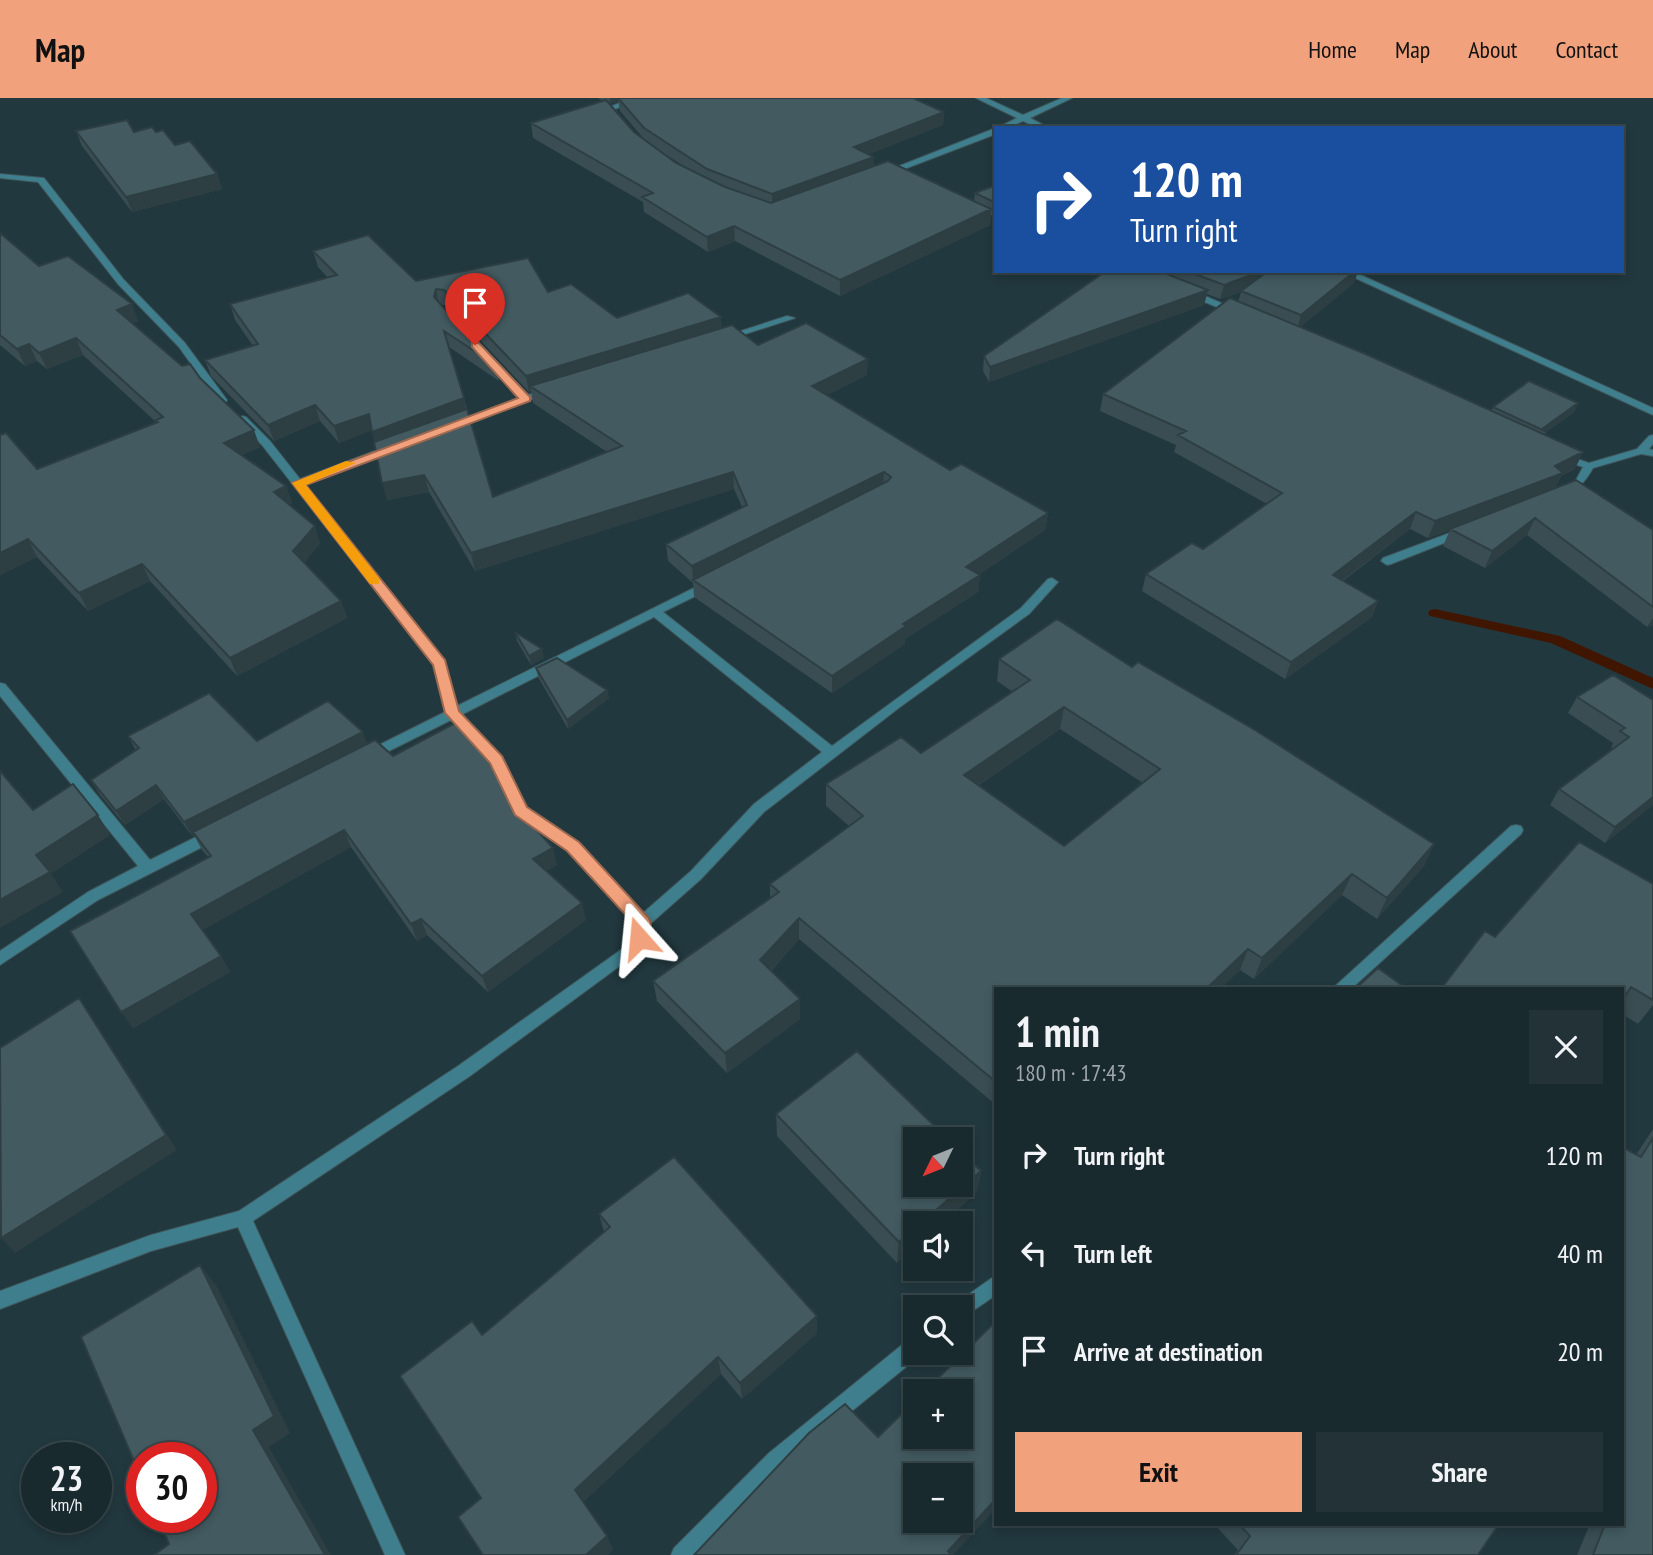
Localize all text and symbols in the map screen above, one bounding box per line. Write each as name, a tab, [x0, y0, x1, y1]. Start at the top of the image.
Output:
text: Map	[35, 28, 85, 71]
text: Home	[1308, 34, 1357, 65]
text: Map	[1395, 34, 1430, 65]
text: About	[1468, 34, 1517, 65]
text: Contact	[1555, 34, 1618, 65]
text: 120 m	[1130, 147, 1243, 211]
icon: right	[1015, 154, 1106, 245]
text: Turn right	[1130, 209, 1238, 251]
pin	[445, 273, 505, 345]
icon: arrive	[456, 284, 494, 322]
position arrow	[602, 901, 676, 975]
text: 1 min	[1015, 1004, 1100, 1059]
button: close	[1529, 1010, 1603, 1084]
text: 180 m · 17:43	[1015, 1058, 1127, 1087]
north arrow	[903, 1127, 973, 1197]
map controls	[903, 1127, 973, 1533]
icon: right	[1015, 1136, 1053, 1174]
text: Turn right	[1074, 1139, 1165, 1172]
text: 120 m	[1545, 1139, 1603, 1172]
button: sound	[903, 1211, 973, 1281]
icon: left	[1015, 1234, 1053, 1272]
text: Turn left	[1074, 1237, 1152, 1270]
text: 40 m	[1557, 1237, 1603, 1270]
button: search	[903, 1295, 973, 1365]
icon: arrive	[1015, 1332, 1053, 1370]
text: Arrive at destination	[1074, 1335, 1263, 1368]
text: 20 m	[1557, 1335, 1603, 1368]
button: +	[903, 1379, 973, 1449]
button: Exit	[1015, 1432, 1302, 1512]
button: Share	[1316, 1432, 1603, 1512]
speed limit sign: 30	[126, 1442, 217, 1533]
text: 23	[50, 1455, 83, 1501]
button: −	[903, 1463, 973, 1533]
text: km/h	[51, 1493, 82, 1516]

